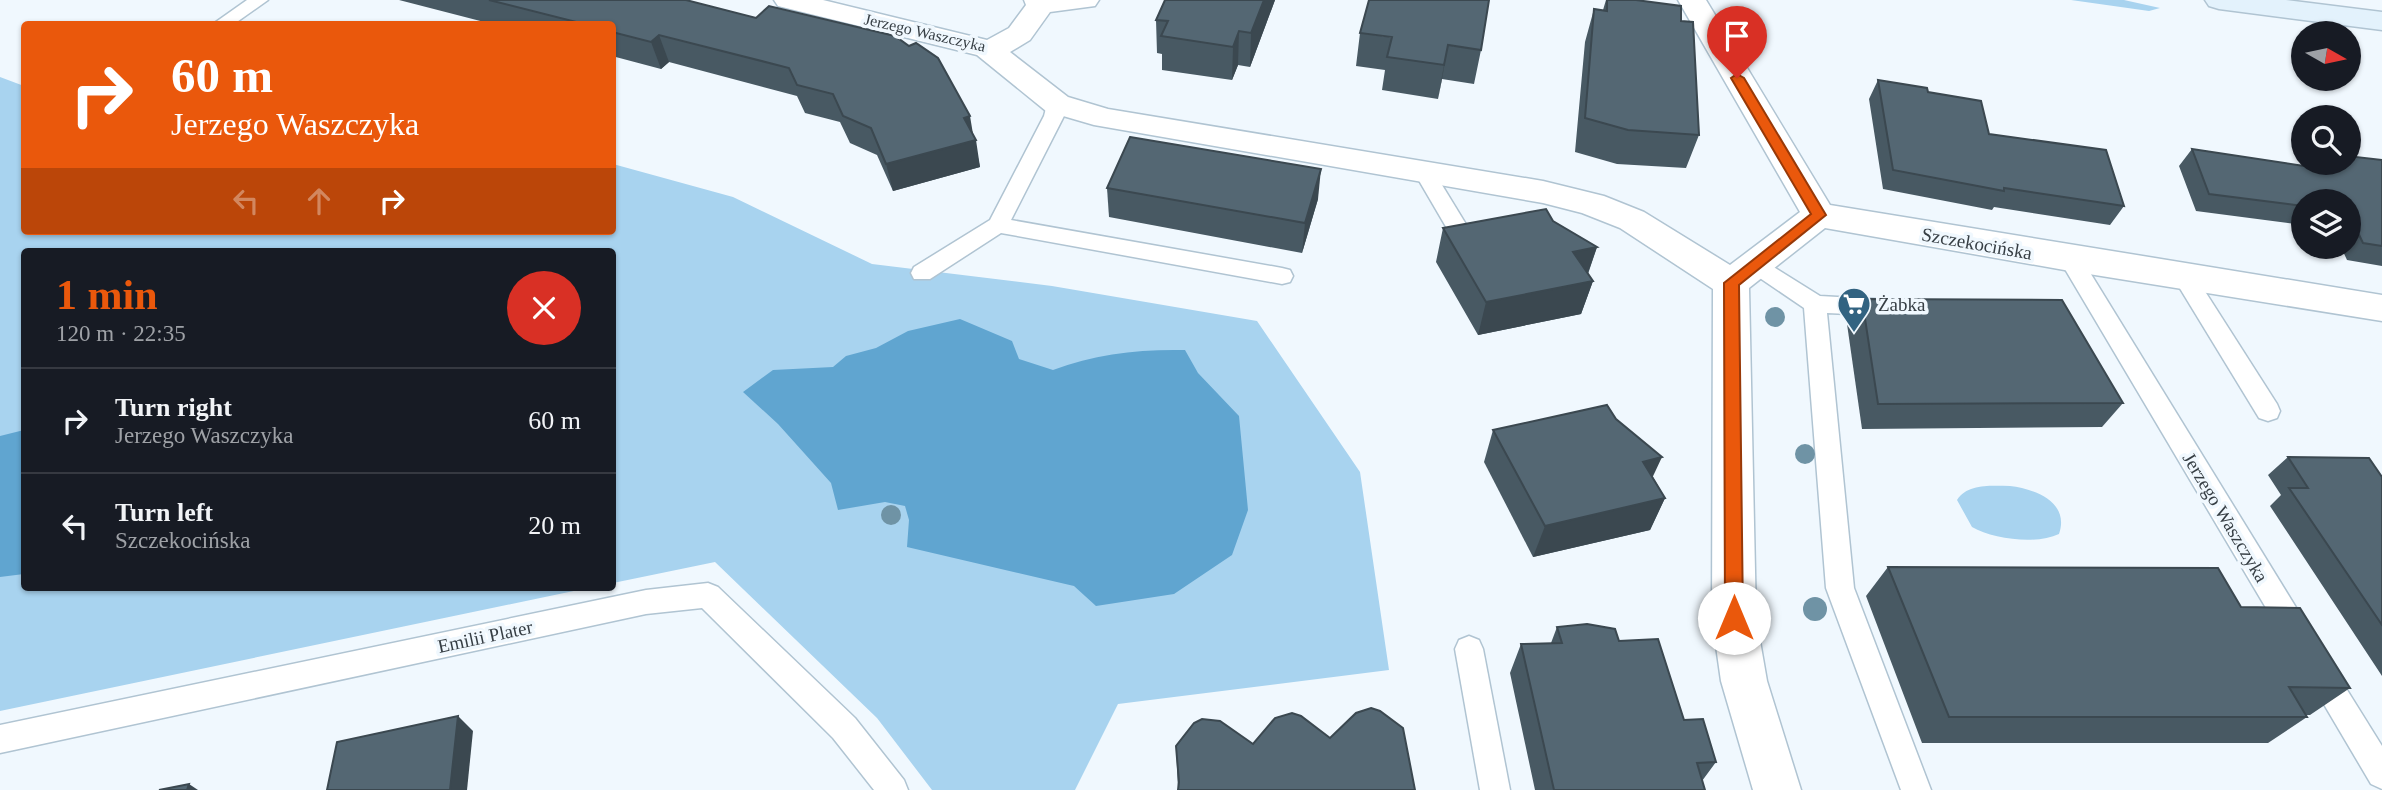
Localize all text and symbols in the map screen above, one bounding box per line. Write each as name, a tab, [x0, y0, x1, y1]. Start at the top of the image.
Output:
pin	[1707, 6, 1767, 78]
street label: Jerzego Waszczyka	[862, 10, 987, 56]
icon: arrive	[1718, 17, 1756, 55]
north arrow	[2291, 21, 2361, 91]
map controls	[2291, 21, 2361, 259]
text: 60 m	[171, 48, 273, 103]
icon: right	[56, 49, 147, 140]
button: search	[2291, 105, 2361, 175]
text: Jerzego Waszczyka	[171, 106, 419, 142]
icon: left	[227, 182, 265, 220]
icon: ahead	[300, 182, 338, 220]
icon: right	[373, 182, 411, 220]
button: layers	[2291, 189, 2361, 259]
street label: Szczekocińska	[1920, 223, 2034, 264]
button: close	[507, 271, 581, 345]
text: 1 min	[56, 272, 158, 318]
supermarket icon: Żabka	[1835, 285, 1873, 334]
place label: Żabka	[1878, 294, 1926, 315]
text: 120 m · 22:35	[56, 321, 186, 346]
text: Turn right	[115, 393, 232, 422]
icon: right	[56, 402, 94, 440]
text: 60 m	[528, 406, 581, 435]
text: Jerzego Waszczyka	[115, 423, 293, 448]
street label: Jerzego Waszczyka	[2179, 449, 2273, 586]
text: Turn left	[115, 498, 213, 527]
icon: left	[56, 507, 94, 545]
text: 20 m	[528, 511, 581, 540]
text: Szczekocińska	[115, 528, 250, 553]
position arrow	[1697, 581, 1771, 655]
street label: Emilii Plater	[436, 616, 535, 657]

